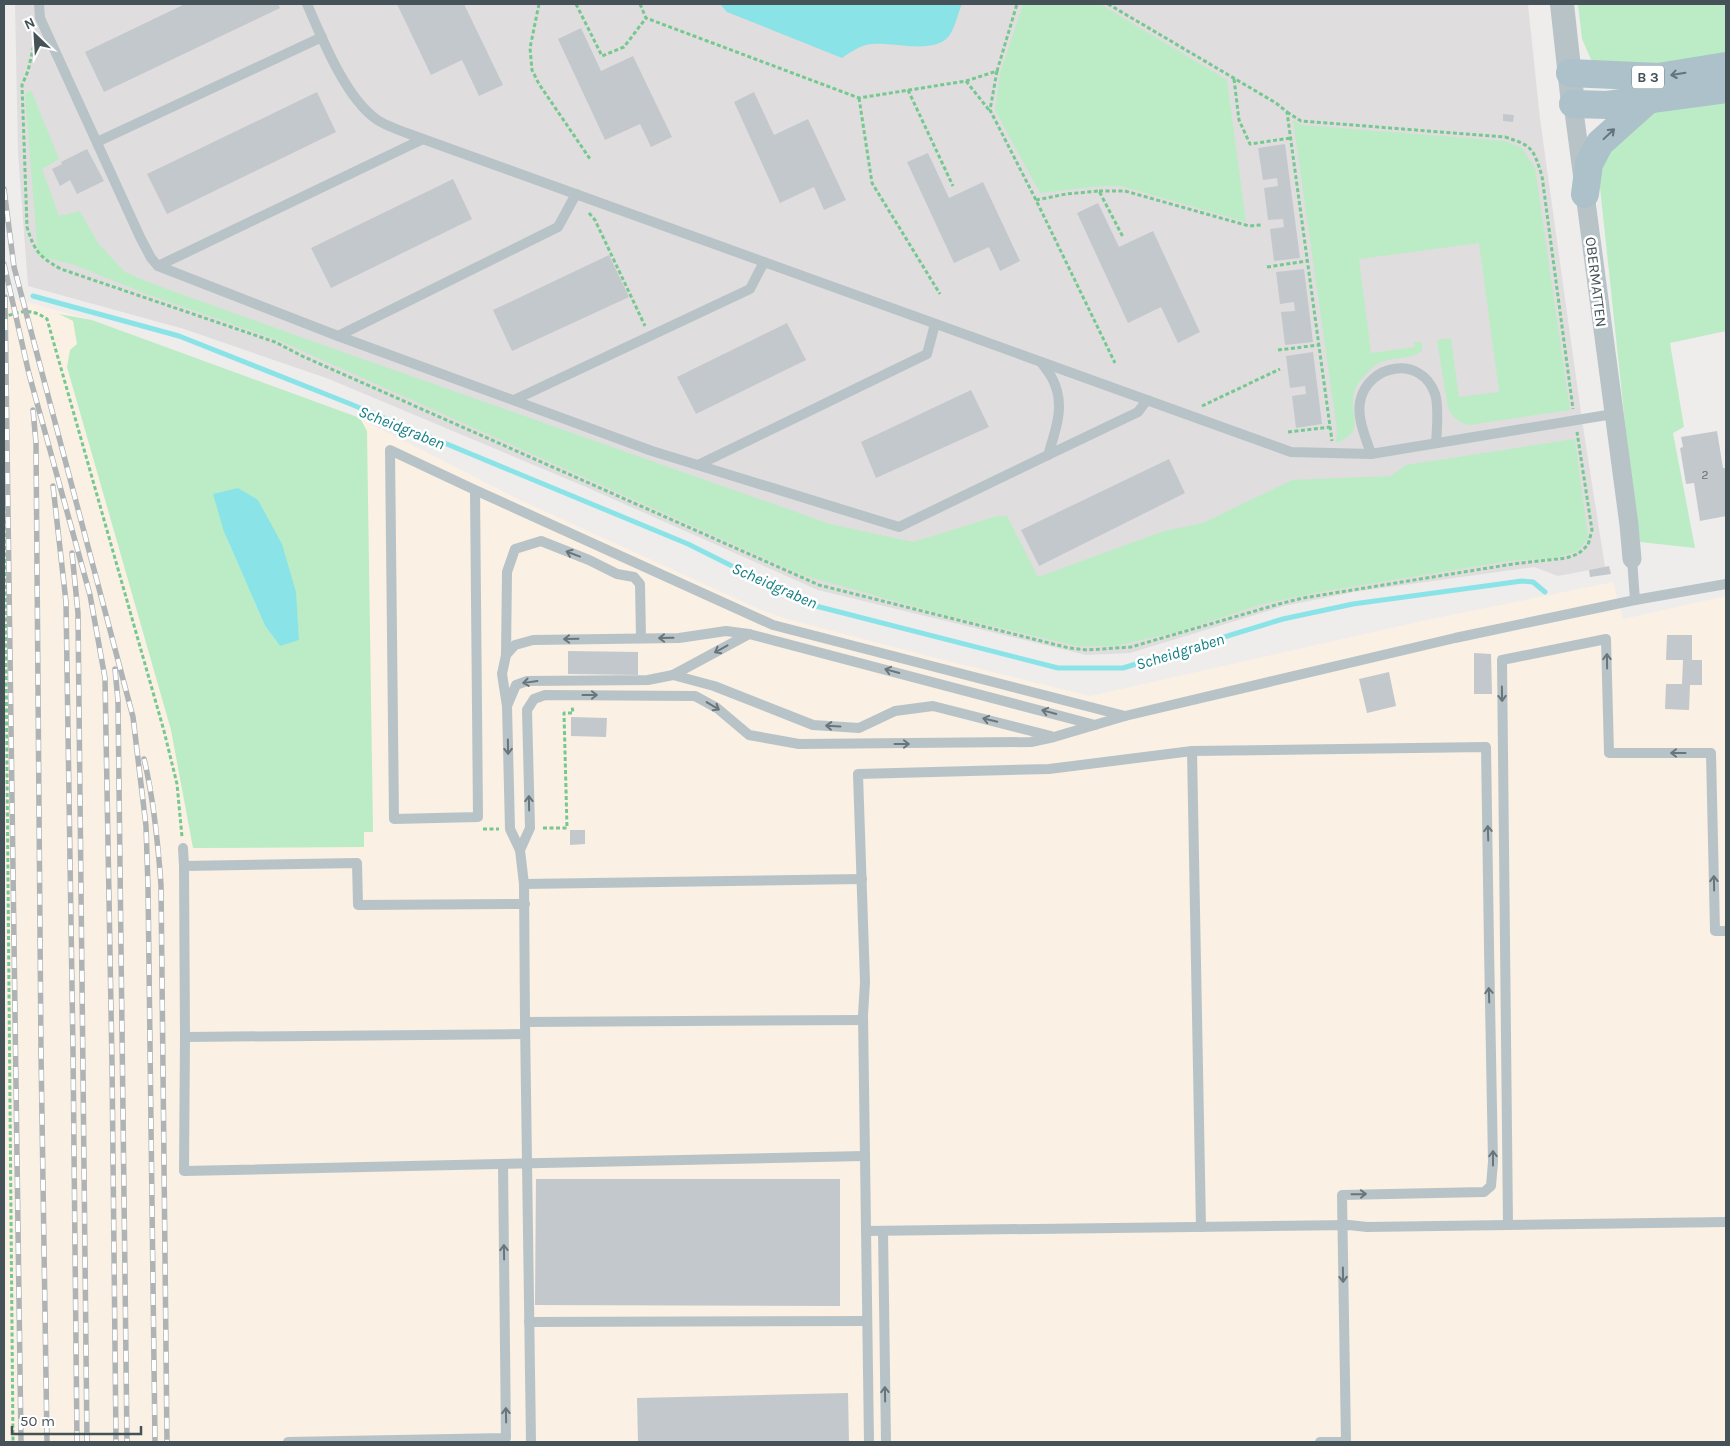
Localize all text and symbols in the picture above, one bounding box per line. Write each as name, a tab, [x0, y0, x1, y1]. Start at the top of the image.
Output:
north arrow	[10, 10, 60, 60]
text: N	[22, 14, 38, 33]
road number: B 3	[1632, 66, 1664, 88]
one-way arrow	[1671, 70, 1687, 80]
one-way arrow	[1602, 128, 1615, 140]
street label: OBERMATTEN	[1582, 236, 1610, 328]
water label: Scheidgraben	[356, 402, 448, 453]
house number: 2	[1702, 468, 1709, 482]
one-way arrow	[565, 549, 581, 558]
water label: Scheidgraben	[729, 558, 820, 613]
water label: Scheidgraben	[1134, 629, 1227, 674]
one-way arrow	[658, 633, 674, 643]
one-way arrow	[563, 634, 580, 644]
one-way arrow	[714, 645, 728, 655]
one-way arrow	[1602, 653, 1612, 669]
one-way arrow	[884, 666, 900, 676]
one-way arrow	[522, 677, 538, 687]
one-way arrow	[1497, 686, 1507, 702]
one-way arrow	[581, 690, 597, 700]
one-way arrow	[706, 700, 720, 711]
one-way arrow	[1041, 707, 1057, 717]
one-way arrow	[982, 715, 998, 724]
one-way arrow	[825, 722, 841, 731]
one-way arrow	[503, 738, 513, 754]
one-way arrow	[894, 739, 910, 749]
one-way arrow	[1670, 748, 1686, 758]
one-way arrow	[524, 795, 534, 812]
one-way arrow	[1484, 825, 1493, 841]
one-way arrow	[1709, 875, 1719, 891]
one-way arrow	[1485, 988, 1494, 1004]
one-way arrow	[1488, 1150, 1498, 1166]
one-way arrow	[1351, 1190, 1367, 1199]
one-way arrow	[499, 1244, 509, 1260]
one-way arrow	[1338, 1266, 1348, 1282]
one-way arrow	[880, 1386, 890, 1402]
scale bar	[12, 1404, 141, 1436]
one-way arrow	[501, 1407, 511, 1423]
text: 50 m	[20, 1412, 55, 1430]

